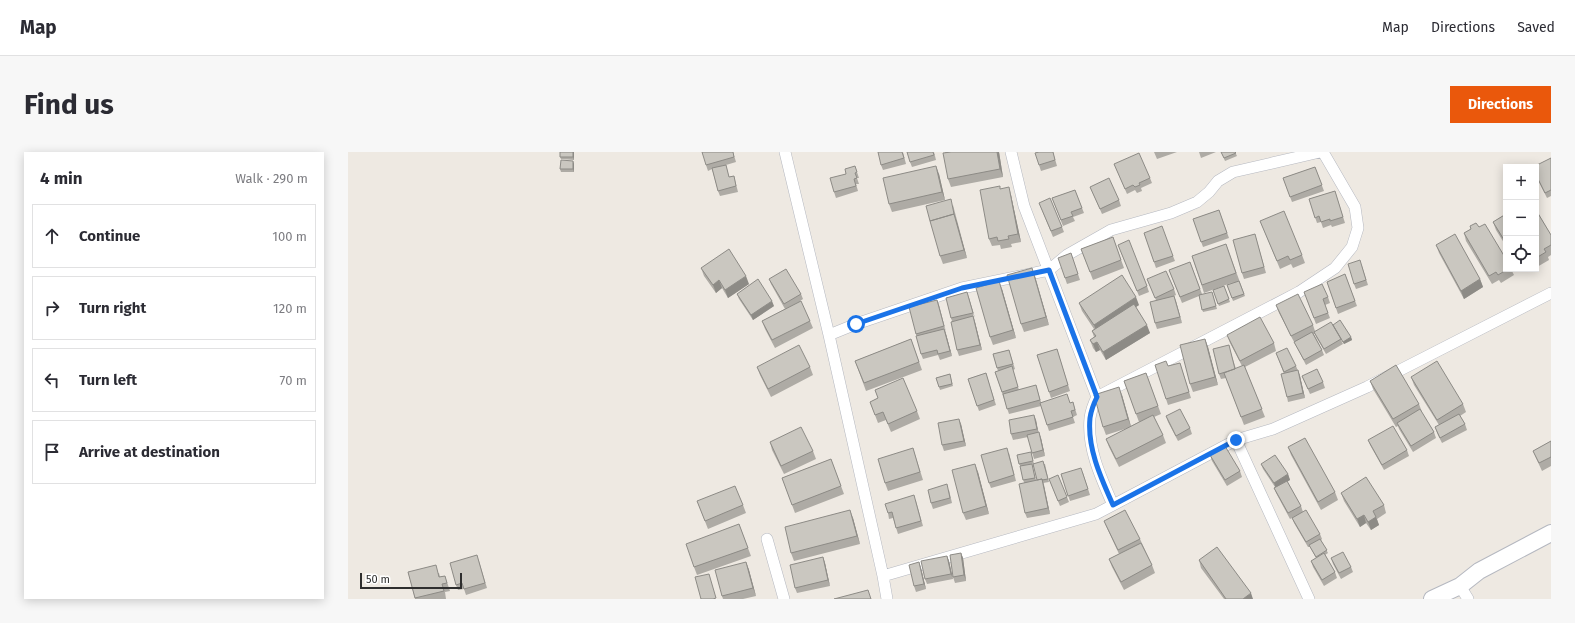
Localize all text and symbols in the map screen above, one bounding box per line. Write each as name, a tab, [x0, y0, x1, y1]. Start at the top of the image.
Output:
text: Map	[20, 16, 57, 39]
text: Map	[1382, 19, 1409, 36]
text: Directions	[1431, 19, 1495, 36]
text: Saved	[1517, 19, 1555, 36]
button: Directions	[1450, 86, 1551, 123]
text: Find us	[24, 88, 114, 121]
map controls	[1503, 164, 1539, 272]
button: +	[1503, 164, 1539, 200]
text: 4 min	[40, 168, 83, 189]
text: Walk · 290 m	[235, 171, 308, 186]
button: −	[1503, 200, 1539, 236]
icon: ahead	[41, 225, 63, 247]
text: Continue	[79, 227, 140, 245]
text: 100 m	[272, 229, 307, 244]
button: locate	[1503, 236, 1539, 272]
icon: right	[41, 297, 63, 319]
text: Turn right	[79, 299, 146, 317]
text: 120 m	[273, 301, 307, 316]
route start	[847, 315, 865, 333]
icon: left	[41, 369, 63, 391]
text: Turn left	[79, 371, 137, 389]
text: 70 m	[280, 373, 307, 388]
route end	[1227, 431, 1245, 449]
icon: arrive	[41, 441, 63, 463]
text: Arrive at destination	[79, 443, 220, 461]
scale bar	[360, 571, 462, 590]
text: 50 m	[366, 573, 390, 586]

